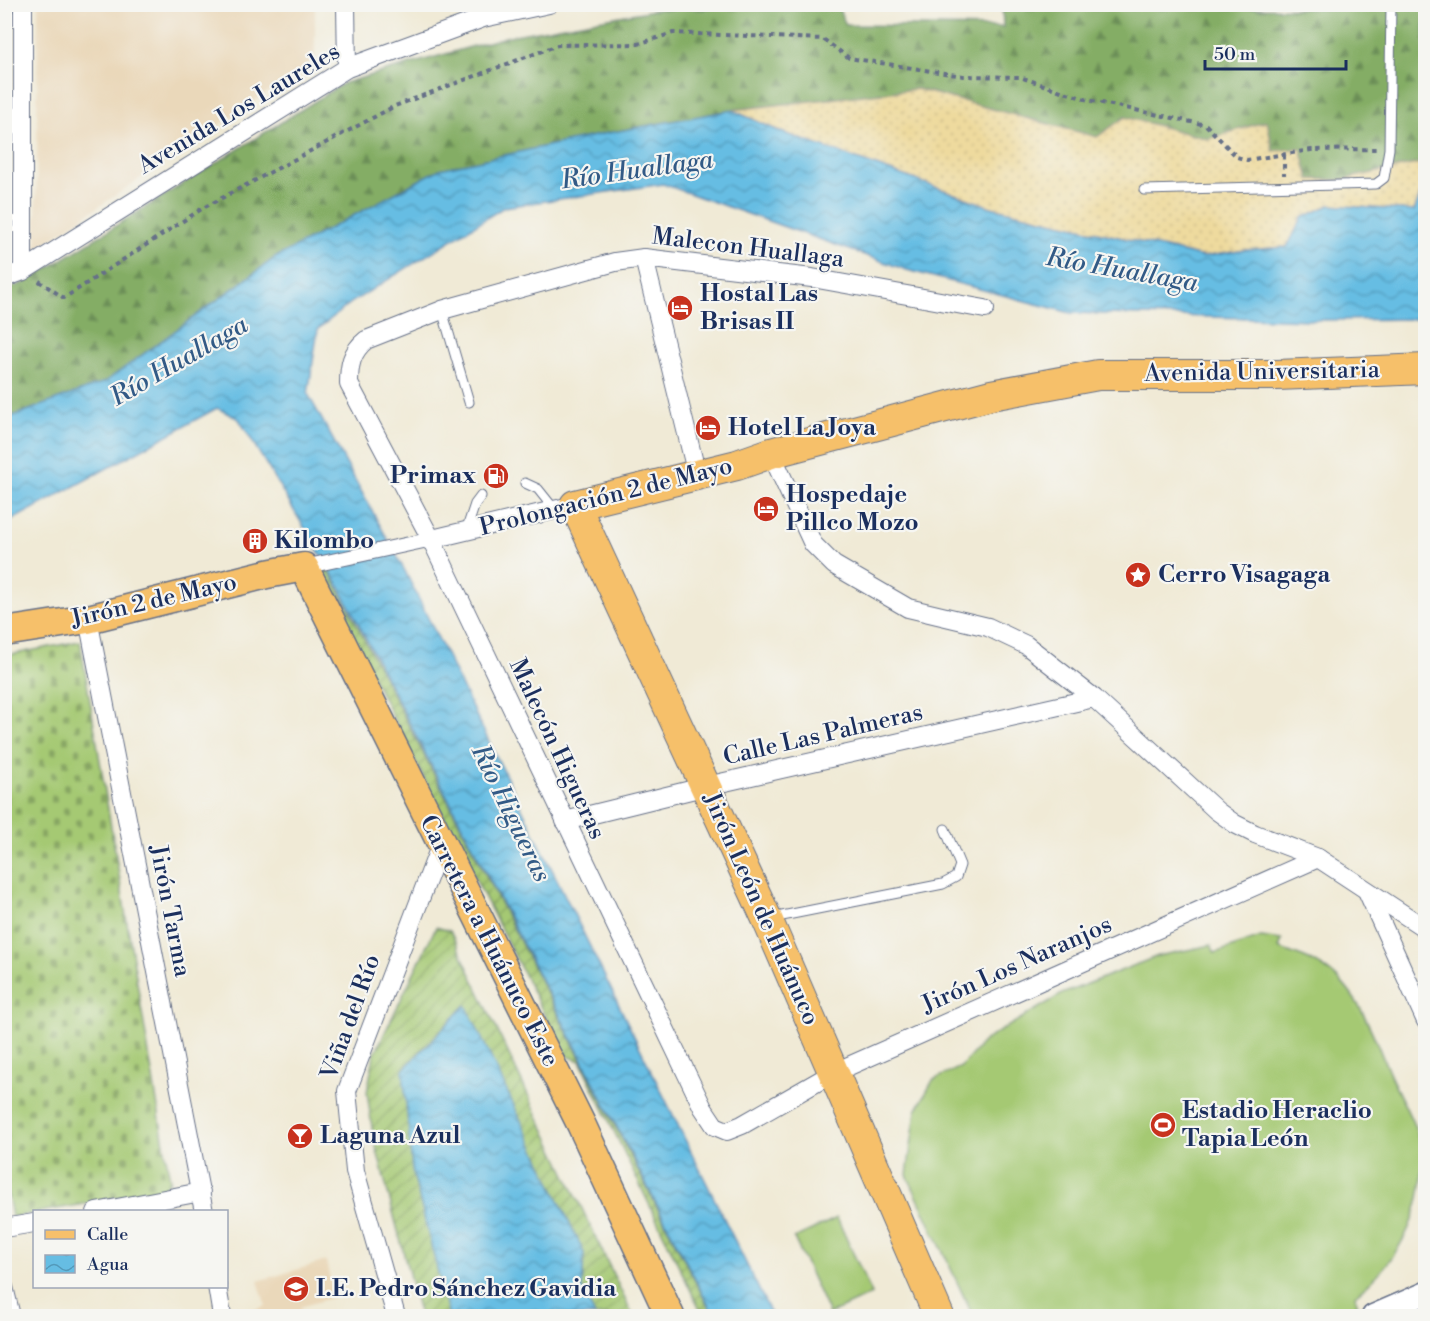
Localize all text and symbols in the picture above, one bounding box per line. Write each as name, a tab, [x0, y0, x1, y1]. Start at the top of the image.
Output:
scale bar	[1205, 33, 1346, 71]
street label: Avenida Los Laureles	[132, 37, 346, 182]
text: 50 m	[1214, 43, 1256, 66]
water label: Río Huallaga	[558, 143, 716, 197]
street label: Malecon Huallaga	[650, 221, 847, 275]
water label: Río Huallaga	[1043, 241, 1201, 299]
place label: Hostal Las Brisas II	[700, 279, 818, 337]
hotel icon: Hostal Las Brisas II	[665, 293, 695, 323]
water label: Río Huallaga	[104, 308, 254, 414]
street label: Avenida Universitaria	[1143, 355, 1381, 389]
hotel icon: Hotel La Joya	[693, 413, 723, 443]
place label: Hotel La Joya	[728, 413, 877, 443]
street label: Prolongación 2 de Mayo	[477, 451, 735, 543]
place label: Primax	[390, 461, 476, 491]
fuel station icon: Primax	[481, 461, 511, 491]
place label: Hospedaje Pillco Mozo	[786, 480, 919, 538]
hotel icon: Hospedaje Pillco Mozo	[751, 494, 781, 524]
building icon: Kilombo	[240, 526, 270, 556]
place label: Kilombo	[274, 526, 374, 556]
place icon: Cerro Visagaga	[1123, 560, 1153, 590]
place label: Cerro Visagaga	[1158, 560, 1331, 590]
street label: Jirón 2 de Mayo	[67, 567, 240, 635]
street label: Malecón Higueras	[502, 654, 612, 844]
street label: Calle Las Palmeras	[720, 697, 926, 773]
water label: Río Higueras	[464, 738, 558, 887]
street label: Jirón León de Huánuco	[696, 787, 826, 1030]
street label: Carretera a Huánuco Este	[413, 810, 565, 1072]
street label: Jirón Tarma	[142, 842, 198, 980]
street label: Jirón Los Naranjos	[916, 910, 1117, 1021]
street label: Viña del Río	[314, 950, 387, 1085]
place label: Estadio Heraclio Tapia León	[1182, 1096, 1372, 1154]
sports icon: Estadio Heraclio Tapia León	[1148, 1110, 1178, 1140]
bar icon: Laguna Azul	[285, 1121, 315, 1151]
place label: Laguna Azul	[320, 1121, 460, 1151]
legend	[33, 1210, 228, 1288]
text: Calle	[87, 1223, 128, 1246]
text: Agua	[86, 1253, 129, 1276]
school or university icon: I.E. Pedro Sánchez Gavidia	[281, 1274, 311, 1304]
place label: I.E. Pedro Sánchez Gavidia	[316, 1274, 617, 1304]

